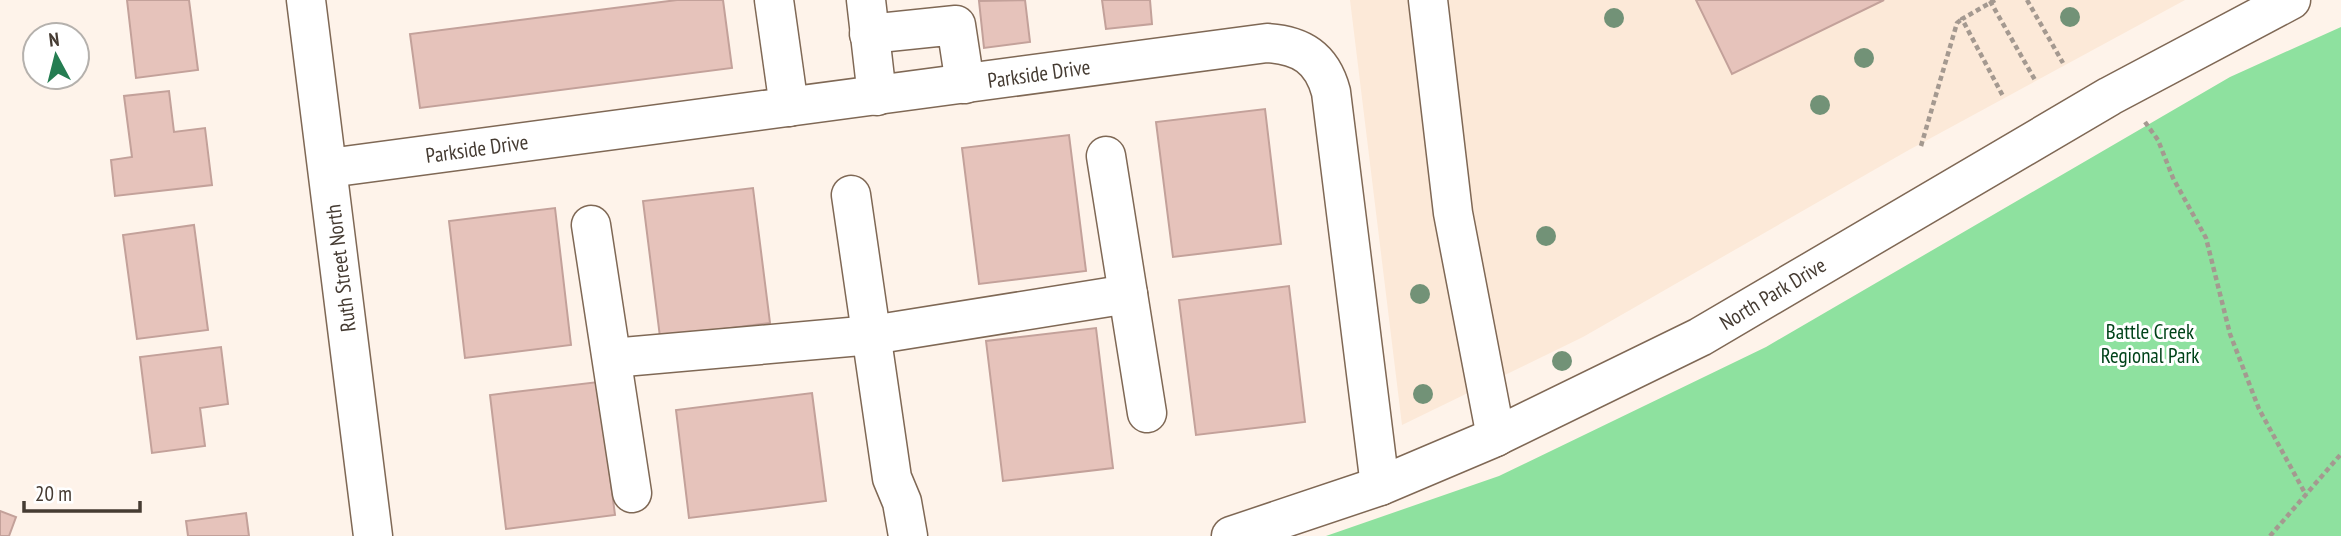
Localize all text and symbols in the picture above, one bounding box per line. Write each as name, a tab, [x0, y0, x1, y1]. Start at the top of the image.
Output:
north arrow	[21, 21, 91, 91]
text: N	[47, 27, 60, 52]
street label: Parkside Drive	[986, 53, 1092, 94]
street label: Parkside Drive	[424, 128, 530, 169]
street label: Ruth Street North	[319, 203, 362, 333]
street label: North Park Drive	[1715, 251, 1831, 336]
park label: Battle Creek Regional Park	[2101, 318, 2199, 369]
scale bar	[24, 470, 140, 514]
text: 20 m	[35, 480, 72, 507]

